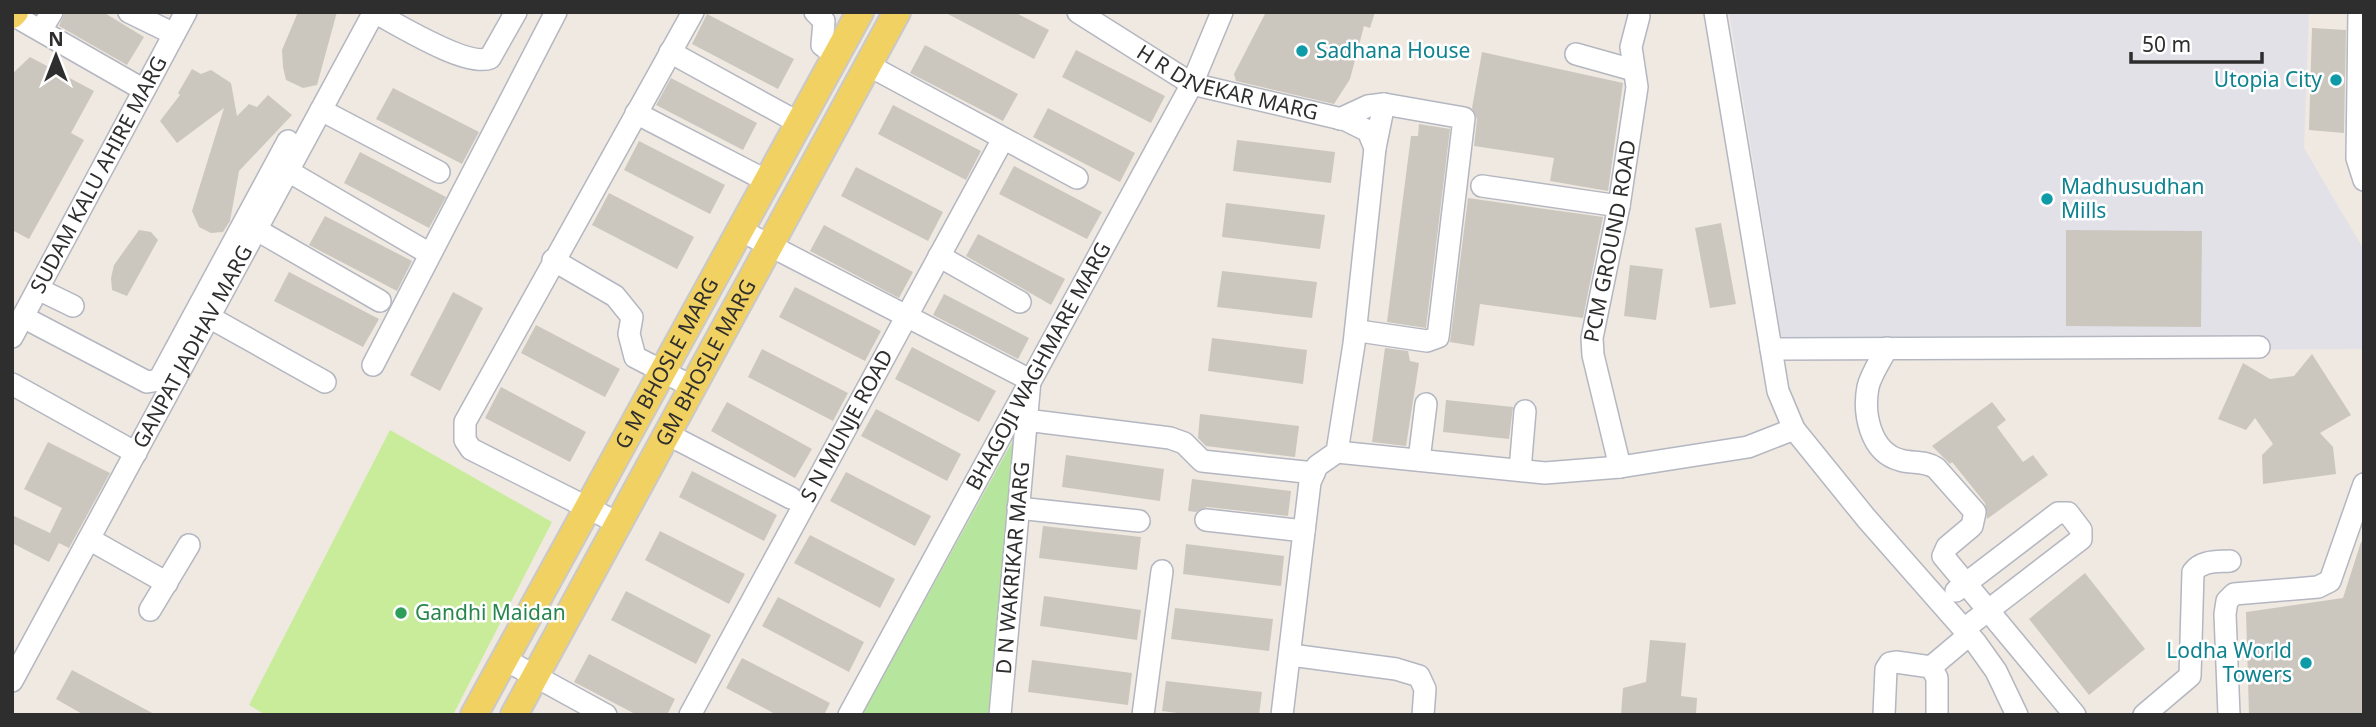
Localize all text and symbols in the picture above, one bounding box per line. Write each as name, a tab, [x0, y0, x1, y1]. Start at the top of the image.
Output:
north arrow	[21, 21, 91, 91]
scale bar	[2131, 21, 2262, 65]
text: N	[48, 26, 64, 52]
text: 50 m	[2142, 30, 2191, 58]
place label: Sadhana House	[1316, 36, 1470, 64]
street label: H R DIVEKAR MARG	[1132, 38, 1321, 126]
marker: Sadhana House	[1294, 43, 1310, 59]
street label: SUDAM KALU AHIRE MARG	[23, 51, 173, 298]
place label: Utopia City	[2214, 65, 2322, 93]
marker: Utopia City	[2328, 72, 2344, 88]
street label: PCM GROUND ROAD	[1577, 138, 1642, 344]
place label: Madhusudhan Mills	[2061, 172, 2204, 224]
marker: Madhusudhan Mills	[2039, 191, 2055, 207]
street label: BHAGOJI WAGHMARE MARG	[959, 237, 1116, 495]
street label: GANPAT JADHAV MARG	[126, 240, 258, 453]
street label: G M BHOSLE MARG	[608, 272, 724, 454]
street label: GM BHOSLE MARG	[648, 274, 762, 451]
street label: S N MUNJE ROAD	[793, 344, 899, 507]
street label: D N WAKRIKAR MARG	[989, 460, 1035, 675]
place label: Gandhi Maidan	[415, 598, 566, 626]
marker: Gandhi Maidan	[393, 605, 409, 621]
place label: Lodha World Towers	[2166, 636, 2292, 688]
marker: Lodha World Towers	[2298, 655, 2314, 671]

